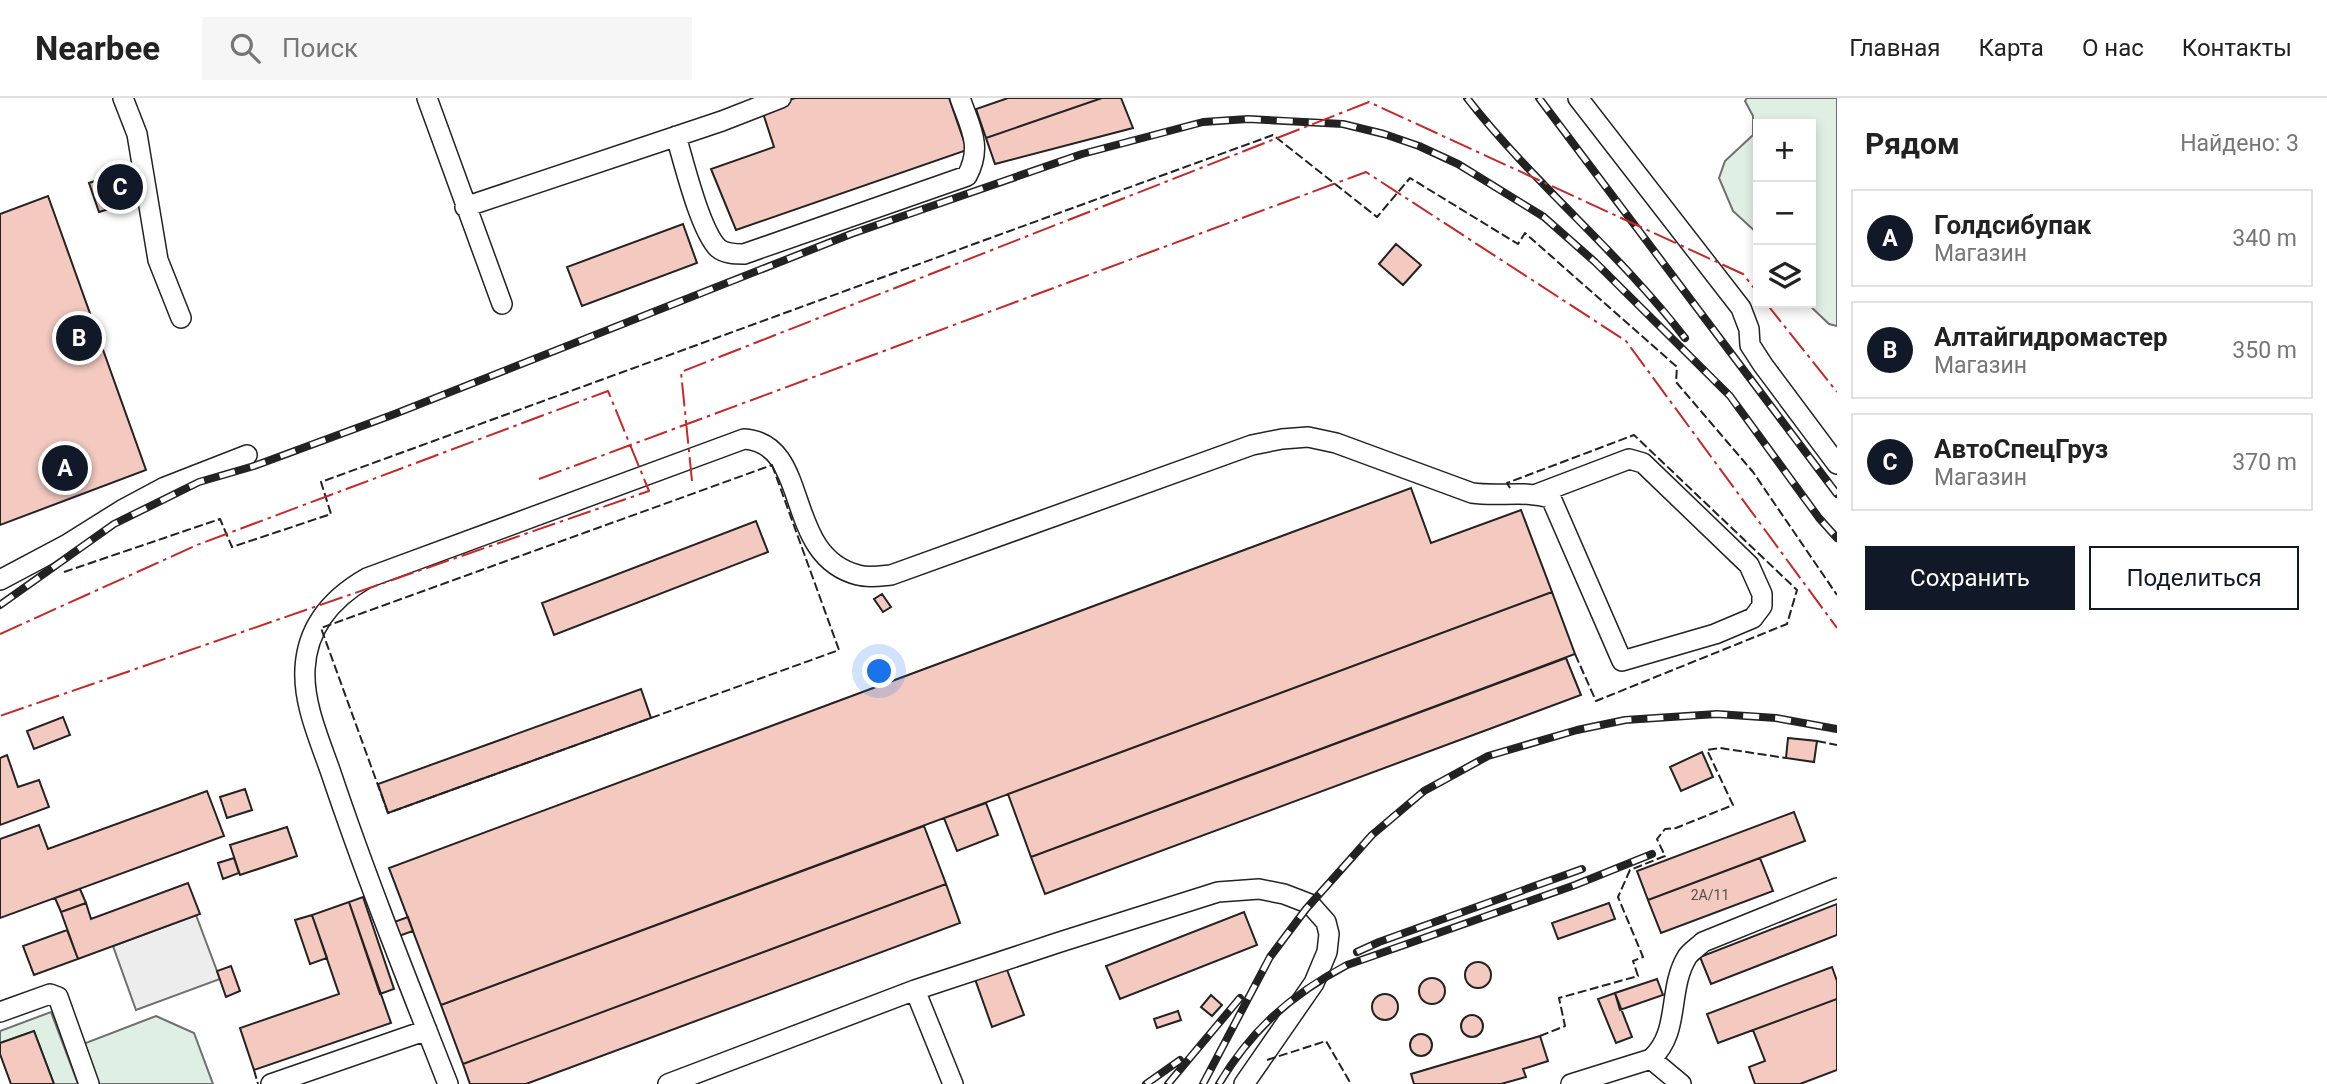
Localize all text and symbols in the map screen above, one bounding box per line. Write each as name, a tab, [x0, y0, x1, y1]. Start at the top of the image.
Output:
search box	[202, 17, 692, 80]
text: Nearbee	[35, 29, 160, 68]
icon: search	[226, 29, 264, 67]
text: Поиск	[282, 33, 358, 63]
text: Главная	[1849, 34, 1940, 62]
text: Карта	[1978, 34, 2044, 62]
text: О нас	[2082, 34, 2144, 62]
text: Контакты	[2182, 34, 2292, 62]
map controls	[1753, 119, 1816, 308]
button: +	[1753, 119, 1816, 182]
text: Рядом	[1865, 126, 1960, 161]
text: Найдено: 3	[2180, 130, 2299, 157]
pin: C	[97, 161, 143, 213]
button: −	[1753, 182, 1816, 245]
text: Голдcибупак	[1934, 210, 2091, 240]
text: A	[1882, 225, 1898, 252]
text: 340 m	[2232, 225, 2297, 252]
text: Магазин	[1934, 240, 2027, 267]
button: layers	[1753, 245, 1816, 308]
pin: B	[56, 312, 102, 364]
text: Алтайгидромастер	[1934, 322, 2168, 352]
text: B	[1883, 337, 1897, 364]
text: 350 m	[2232, 337, 2297, 364]
text: Магазин	[1934, 352, 2027, 379]
text: АвтоСпецГруз	[1934, 434, 2108, 464]
pin: A	[42, 442, 88, 494]
text: C	[1882, 449, 1898, 476]
text: 370 m	[2232, 449, 2297, 476]
text: Магазин	[1934, 464, 2027, 491]
button: Сохранить	[1865, 546, 2075, 610]
button: Поделиться	[2089, 546, 2299, 610]
your location	[862, 654, 896, 688]
house number: 2А/11	[1691, 887, 1729, 903]

